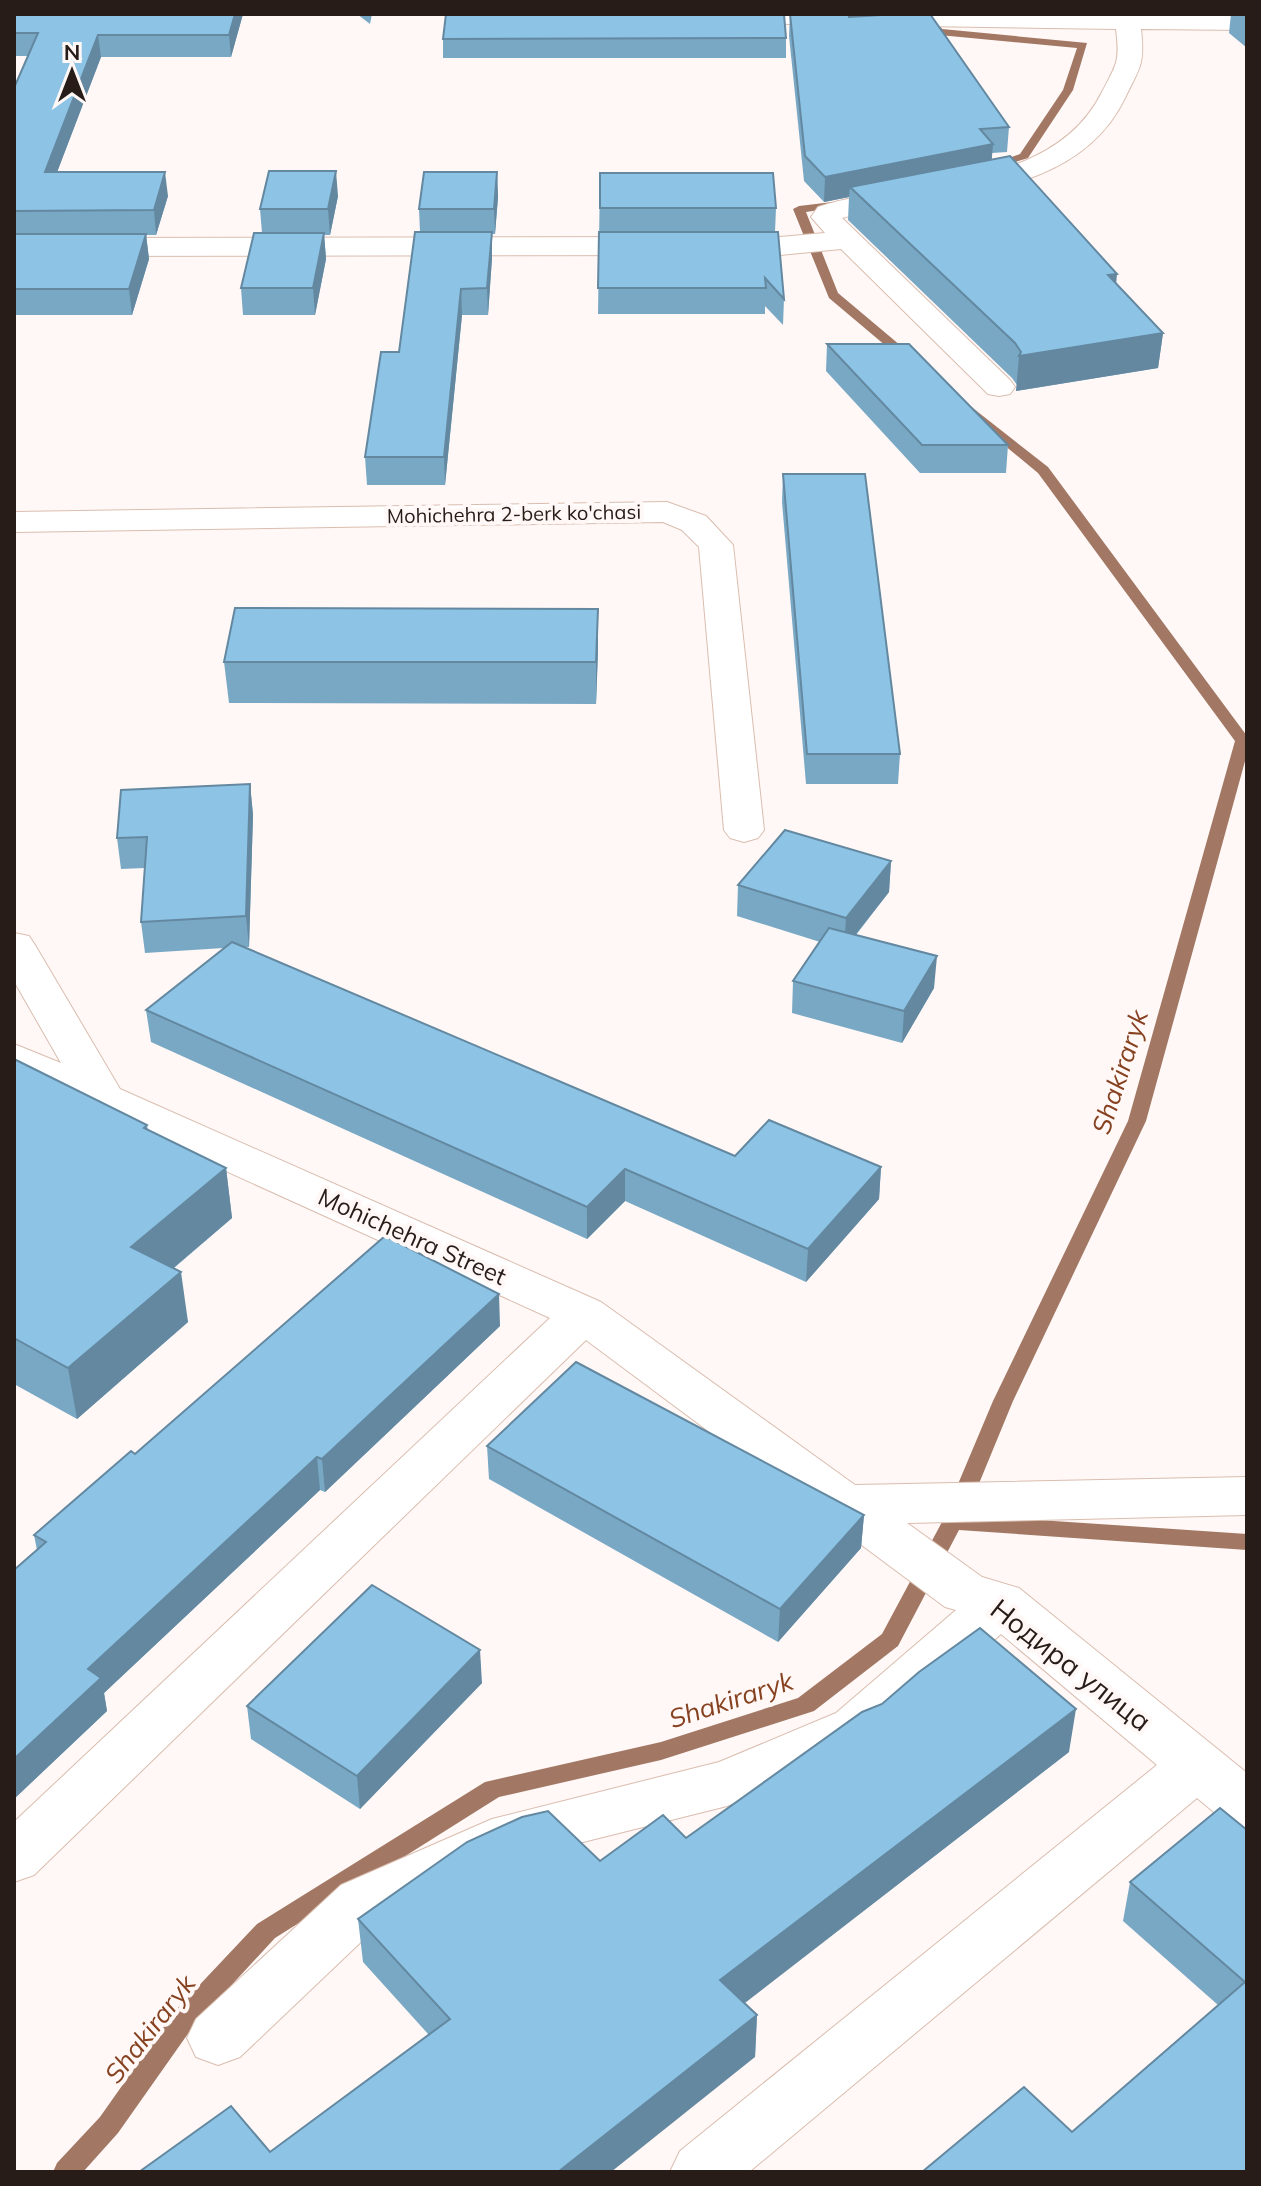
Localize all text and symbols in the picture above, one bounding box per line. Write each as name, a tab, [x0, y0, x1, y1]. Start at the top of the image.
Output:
north arrow	[32, 32, 112, 112]
text: N	[64, 38, 80, 66]
street label: Mohichehra 2-berk ko'chasi	[387, 499, 641, 528]
water label: Shakiraryk	[1084, 1005, 1155, 1138]
street label: Mohichehra Street	[314, 1181, 511, 1291]
street label: Нодира улица	[984, 1591, 1159, 1738]
water label: Shakiraryk	[664, 1664, 798, 1735]
water label: Shakiraryk	[97, 1967, 203, 2090]

